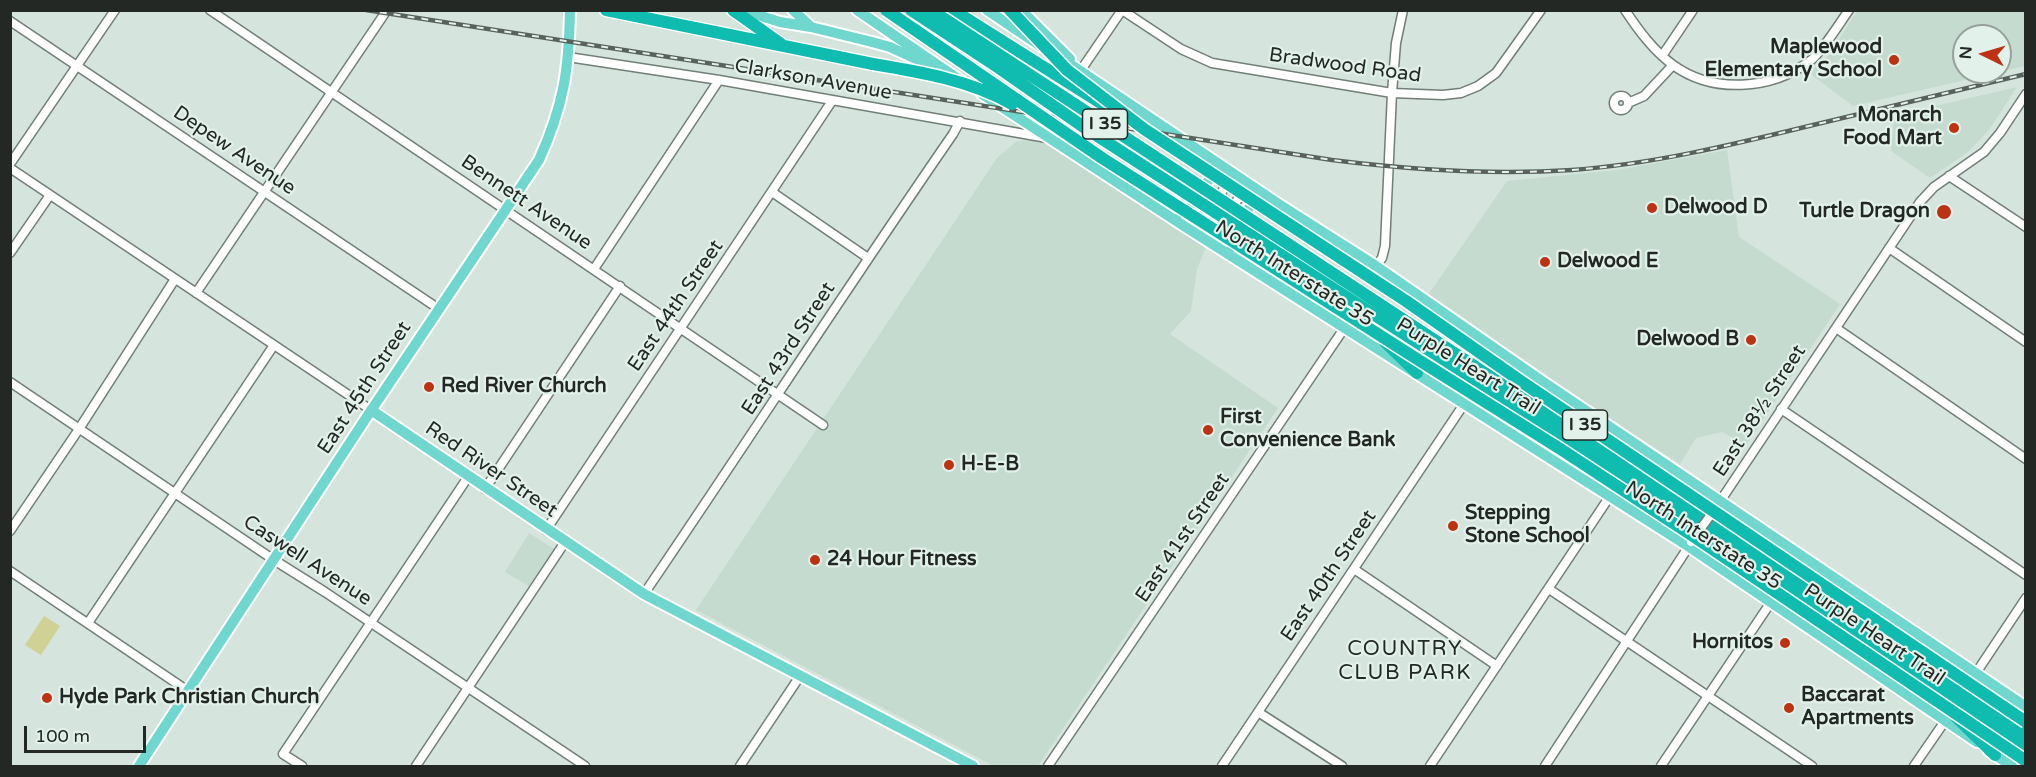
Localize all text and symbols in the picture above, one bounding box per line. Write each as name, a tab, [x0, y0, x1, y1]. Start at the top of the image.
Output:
north arrow	[1952, 24, 2012, 84]
place label: Maplewood Elementary School	[1704, 36, 1882, 83]
street label: Bradwood Road	[1267, 43, 1423, 89]
text: N	[1956, 45, 1977, 60]
marker: Maplewood Elementary School	[1887, 53, 1901, 67]
street label: Clarkson Avenue	[732, 54, 894, 106]
street label: Depew Avenue	[168, 101, 300, 201]
place label: Monarch Food Mart	[1843, 104, 1942, 151]
road number: I 35	[1082, 109, 1128, 139]
marker: Monarch Food Mart	[1947, 121, 1961, 135]
street label: Bennett Avenue	[456, 150, 596, 256]
place label: Delwood D	[1664, 196, 1768, 220]
place label: Turtle Dragon	[1799, 200, 1930, 224]
marker: Delwood D	[1645, 201, 1659, 215]
marker: Turtle Dragon	[1935, 203, 1953, 221]
street label: North Interstate 35	[1211, 216, 1377, 332]
street label: East 44th Street	[623, 236, 729, 376]
place label: Delwood E	[1557, 250, 1659, 274]
marker: Delwood E	[1538, 255, 1552, 269]
street label: East 43rd Street	[737, 278, 841, 420]
street label: Purple Heart Trail	[1392, 313, 1544, 421]
street label: East 45th Street	[313, 317, 417, 459]
place label: Delwood B	[1636, 328, 1739, 352]
marker: Delwood B	[1744, 333, 1758, 347]
street label: East 38½ Street	[1708, 341, 1812, 481]
place label: Red River Church	[441, 375, 607, 399]
marker: Red River Church	[422, 380, 436, 394]
place label: First Convenience Bank	[1220, 406, 1395, 453]
road number: I 35	[1562, 410, 1608, 440]
street label: Red River Street	[420, 417, 562, 523]
marker: First Convenience Bank	[1201, 423, 1215, 437]
place label: H-E-B	[961, 453, 1019, 477]
marker: H-E-B	[942, 458, 956, 472]
street label: East 41st Street	[1131, 469, 1235, 607]
street label: North Interstate 35	[1620, 476, 1786, 596]
place label: Stepping Stone School	[1465, 502, 1590, 549]
street label: East 40th Street	[1276, 506, 1382, 646]
street label: Caswell Avenue	[238, 511, 376, 611]
marker: Stepping Stone School	[1446, 519, 1460, 533]
place label: 24 Hour Fitness	[827, 548, 977, 572]
marker: 24 Hour Fitness	[808, 553, 822, 567]
street label: Purple Heart Trail	[1799, 579, 1949, 691]
place label: Hornitos	[1692, 631, 1773, 655]
district label: COUNTRY CLUB PARK	[1338, 636, 1472, 686]
marker: Hornitos	[1778, 636, 1792, 650]
place label: Baccarat Apartments	[1801, 684, 1914, 731]
place label: Hyde Park Christian Church	[59, 686, 319, 710]
marker: Hyde Park Christian Church	[40, 691, 54, 705]
marker: Baccarat Apartments	[1782, 701, 1796, 715]
scale bar	[27, 714, 148, 752]
text: 100 m	[35, 725, 90, 747]

